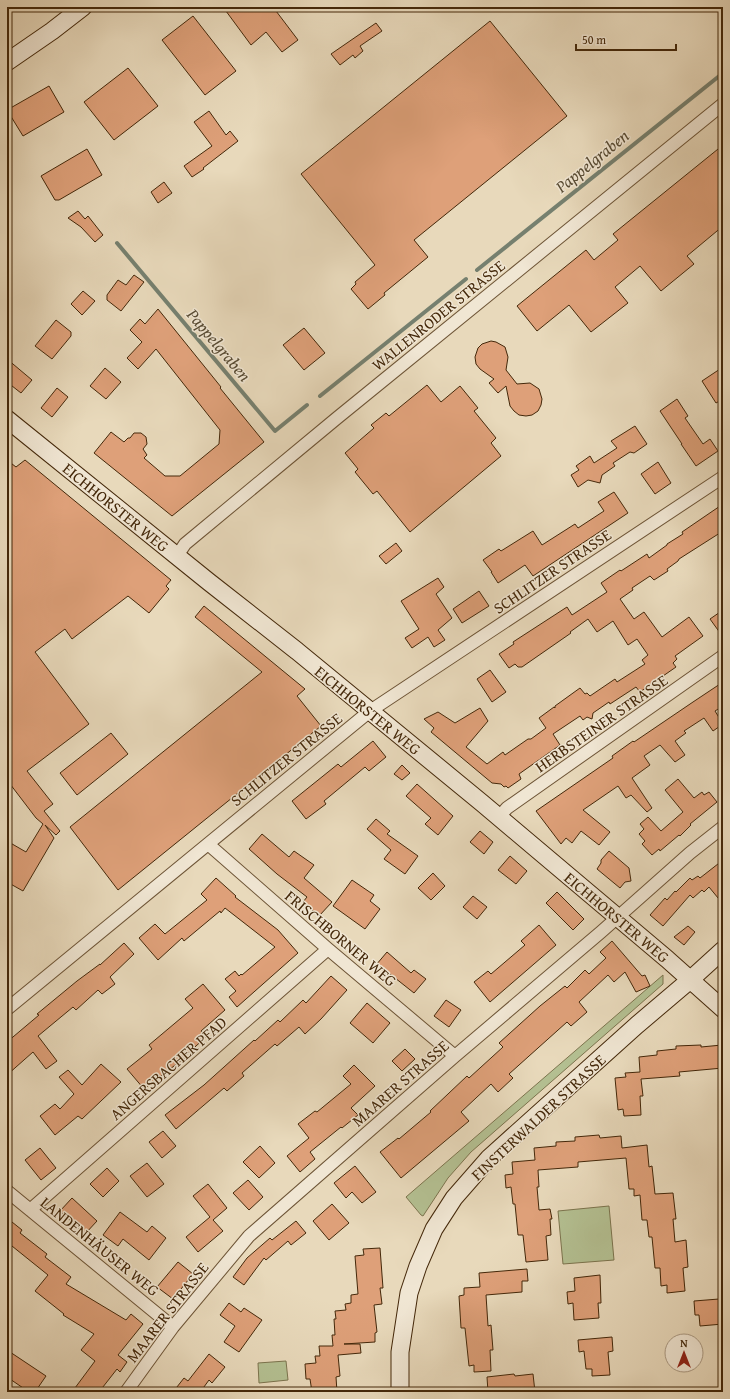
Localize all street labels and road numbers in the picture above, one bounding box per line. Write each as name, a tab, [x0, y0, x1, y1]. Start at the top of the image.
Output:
street label: WALLENRODER STRASSE	[366, 254, 510, 376]
street label: EICHHORSTER WEG	[58, 457, 175, 558]
street label: SCHLITZER STRASSE	[488, 523, 616, 619]
street label: EICHHORSTER WEG	[310, 660, 427, 761]
street label: HERBSTEINER STRASSE	[530, 668, 672, 778]
street label: SCHLITZER STRASSE	[225, 706, 347, 812]
street label: EICHHORSTER WEG	[559, 866, 675, 969]
street label: FRISCHBORNER WEG	[280, 884, 403, 992]
street label: ANGERSBACHER PFAD	[104, 1010, 232, 1126]
street label: MAARER STRASSE	[346, 1034, 454, 1132]
street label: FINSTERWALDER STRASSE	[465, 1048, 611, 1186]
street label: LANDENHÄUSER WEG	[35, 1190, 165, 1302]
street label: MAARER STRASSE	[120, 1257, 214, 1367]

